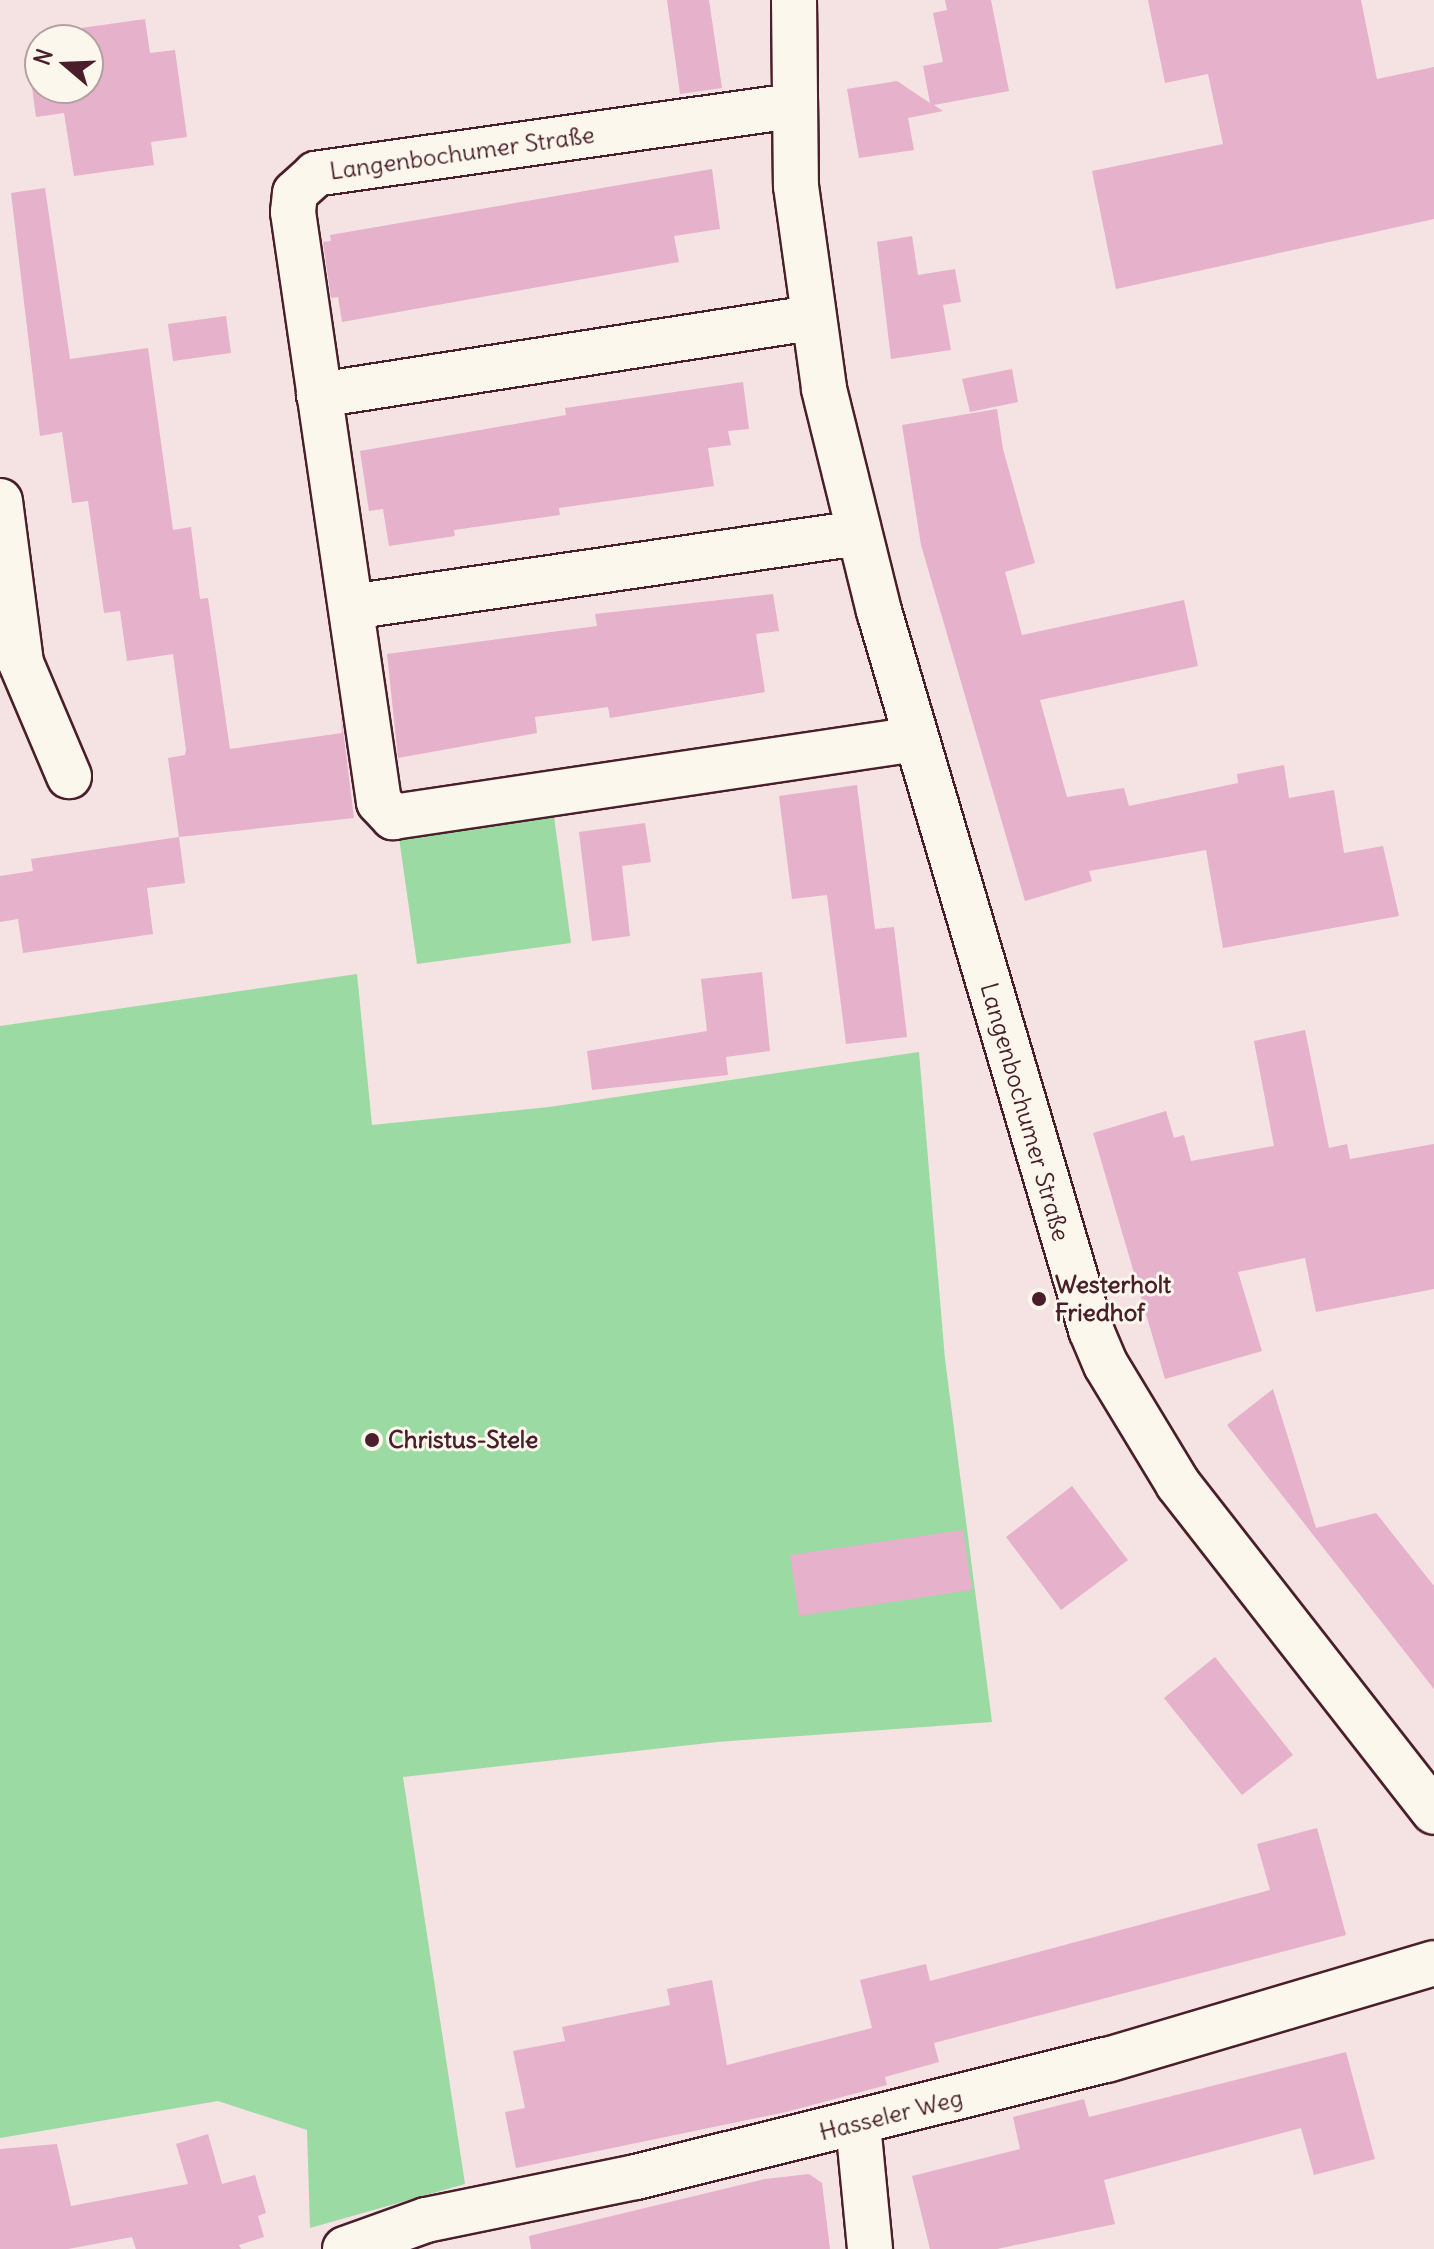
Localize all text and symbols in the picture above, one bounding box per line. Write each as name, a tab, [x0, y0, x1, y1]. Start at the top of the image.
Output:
north arrow	[24, 24, 104, 104]
text: N	[27, 45, 59, 69]
street label: Langenbochumer Straße	[328, 120, 596, 186]
street label: Langenbochumer Straße	[974, 980, 1076, 1244]
place label: Westerholt Friedhof	[1055, 1271, 1171, 1327]
marker: Westerholt Friedhof	[1030, 1290, 1048, 1308]
place label: Christus-Stele	[388, 1426, 538, 1454]
marker: Christus-Stele	[363, 1431, 381, 1449]
street label: Hasseler Weg	[816, 2083, 966, 2147]

